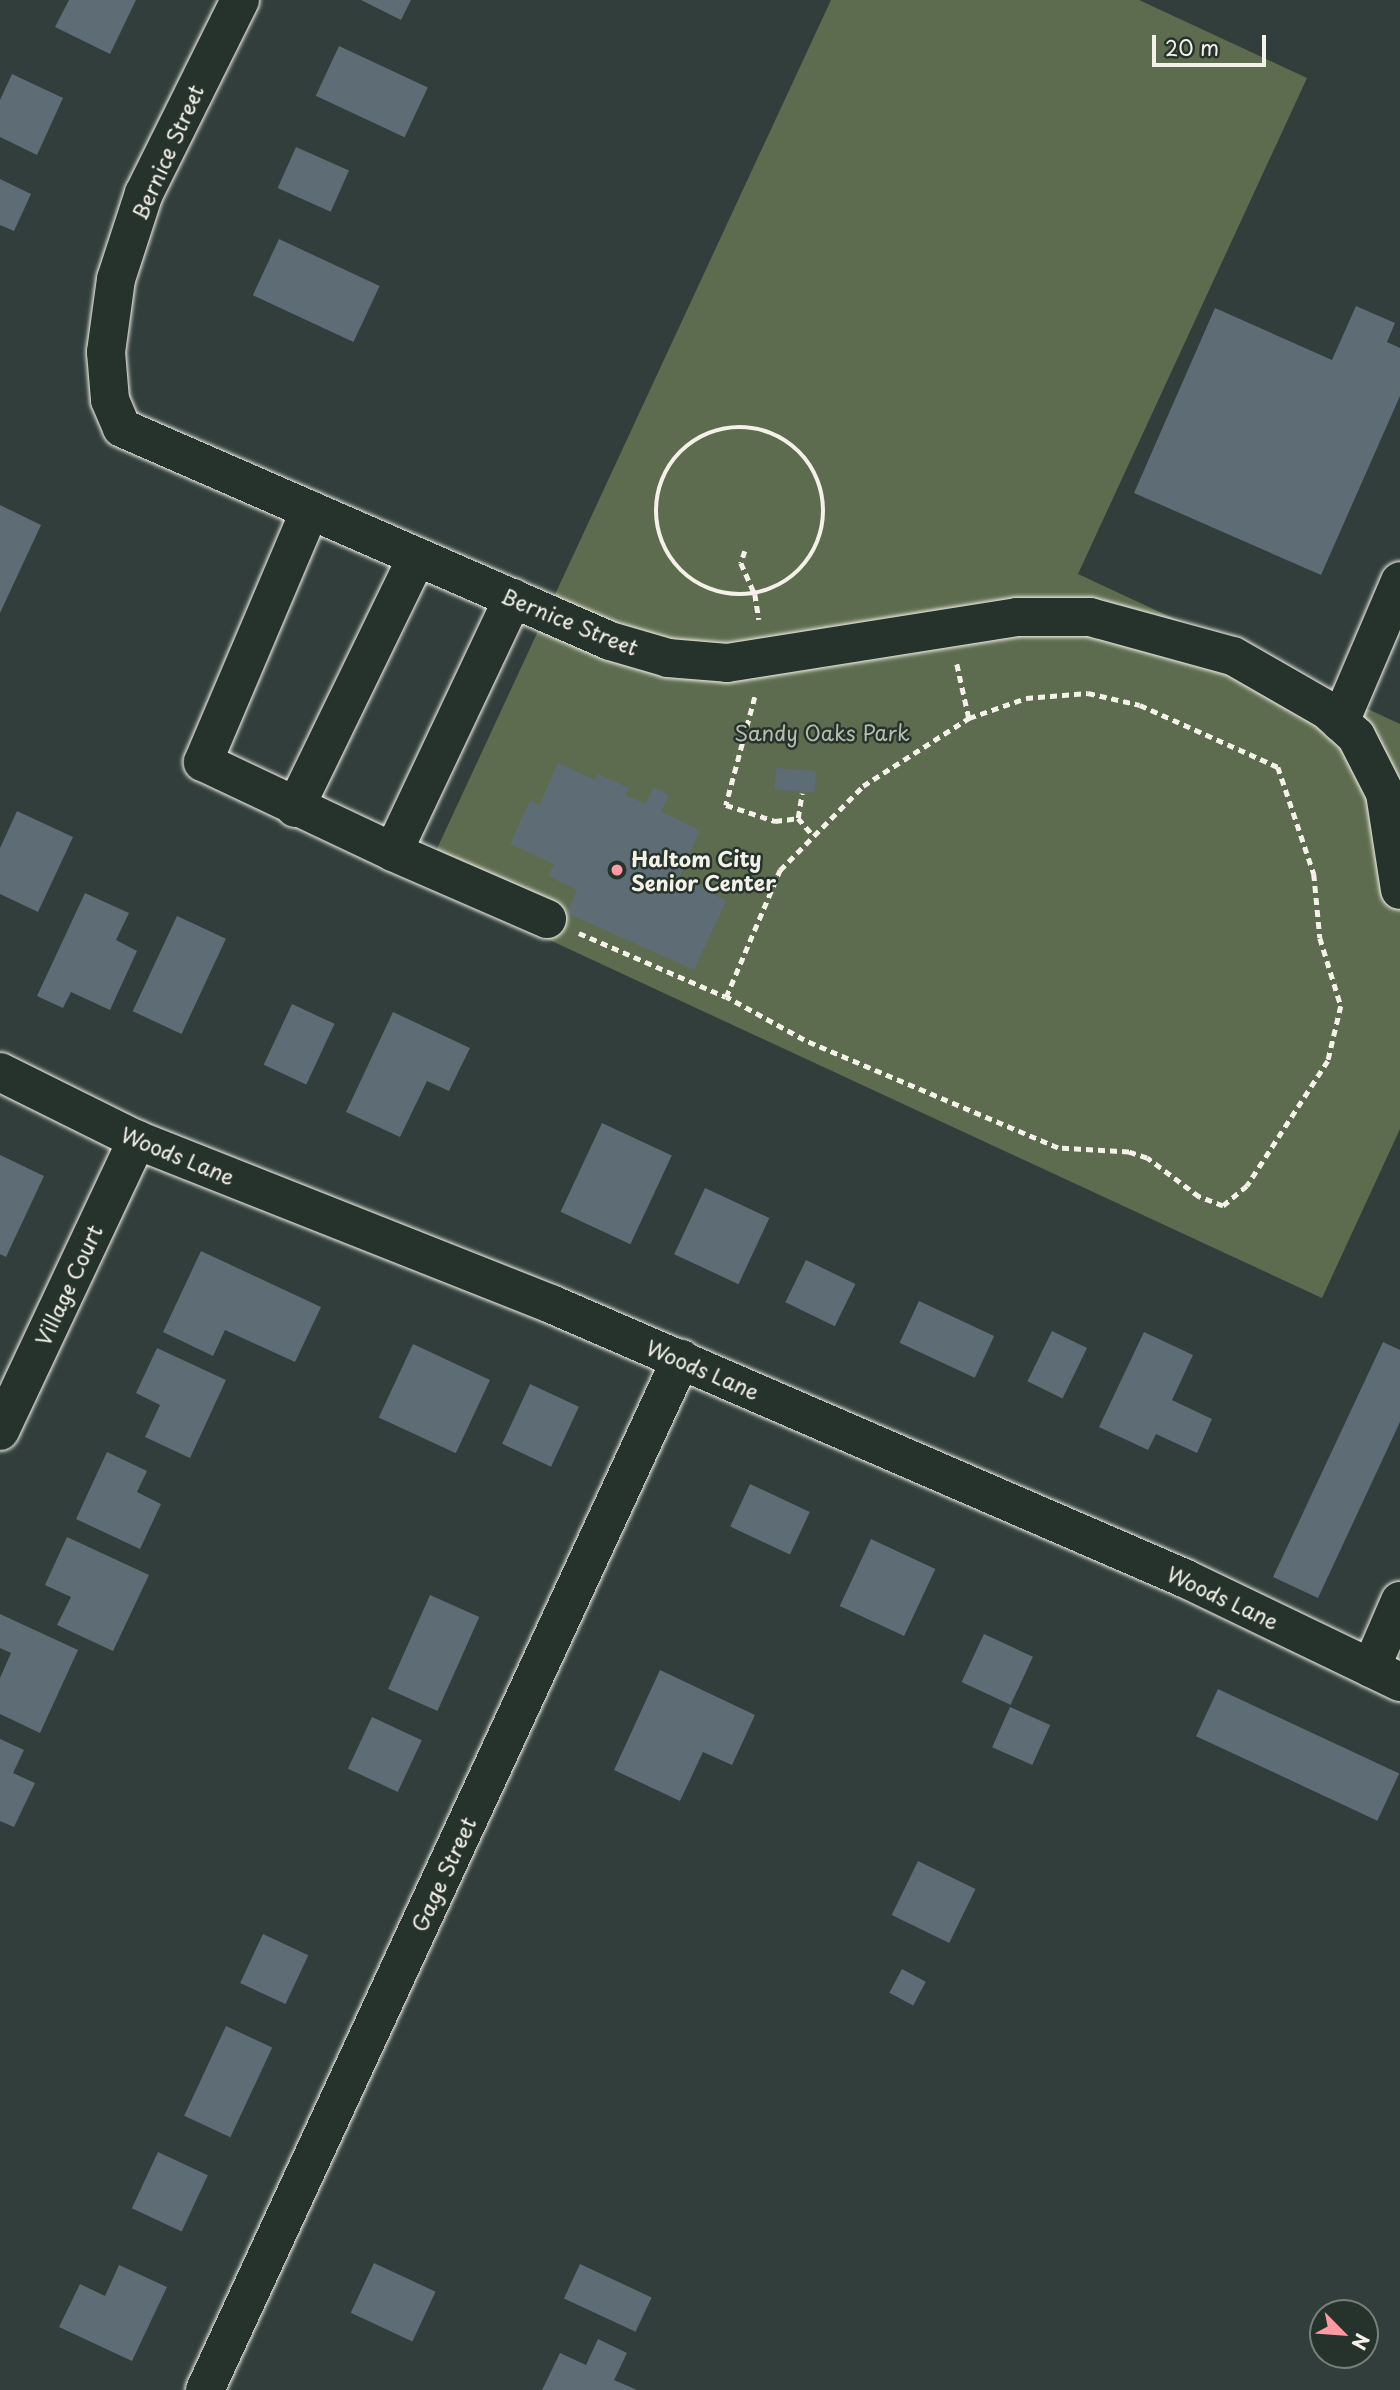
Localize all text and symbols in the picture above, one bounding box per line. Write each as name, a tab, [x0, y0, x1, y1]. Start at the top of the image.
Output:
scale bar	[1155, 21, 1269, 65]
text: 20 m	[1165, 31, 1219, 63]
street label: Bernice Street	[126, 80, 208, 224]
street label: Bernice Street	[497, 582, 643, 660]
park label: Sandy Oaks Park	[734, 719, 910, 745]
place label: Haltom City Senior Center	[631, 845, 777, 895]
marker: Haltom City Senior Center	[609, 862, 625, 878]
street label: Woods Lane	[117, 1121, 239, 1189]
street label: Village Court	[29, 1220, 107, 1350]
street label: Woods Lane	[642, 1334, 764, 1404]
street label: Woods Lane	[1163, 1560, 1283, 1634]
street label: Gage Street	[406, 1813, 480, 1935]
north arrow	[1309, 2299, 1379, 2369]
text: N	[1345, 2329, 1377, 2355]

